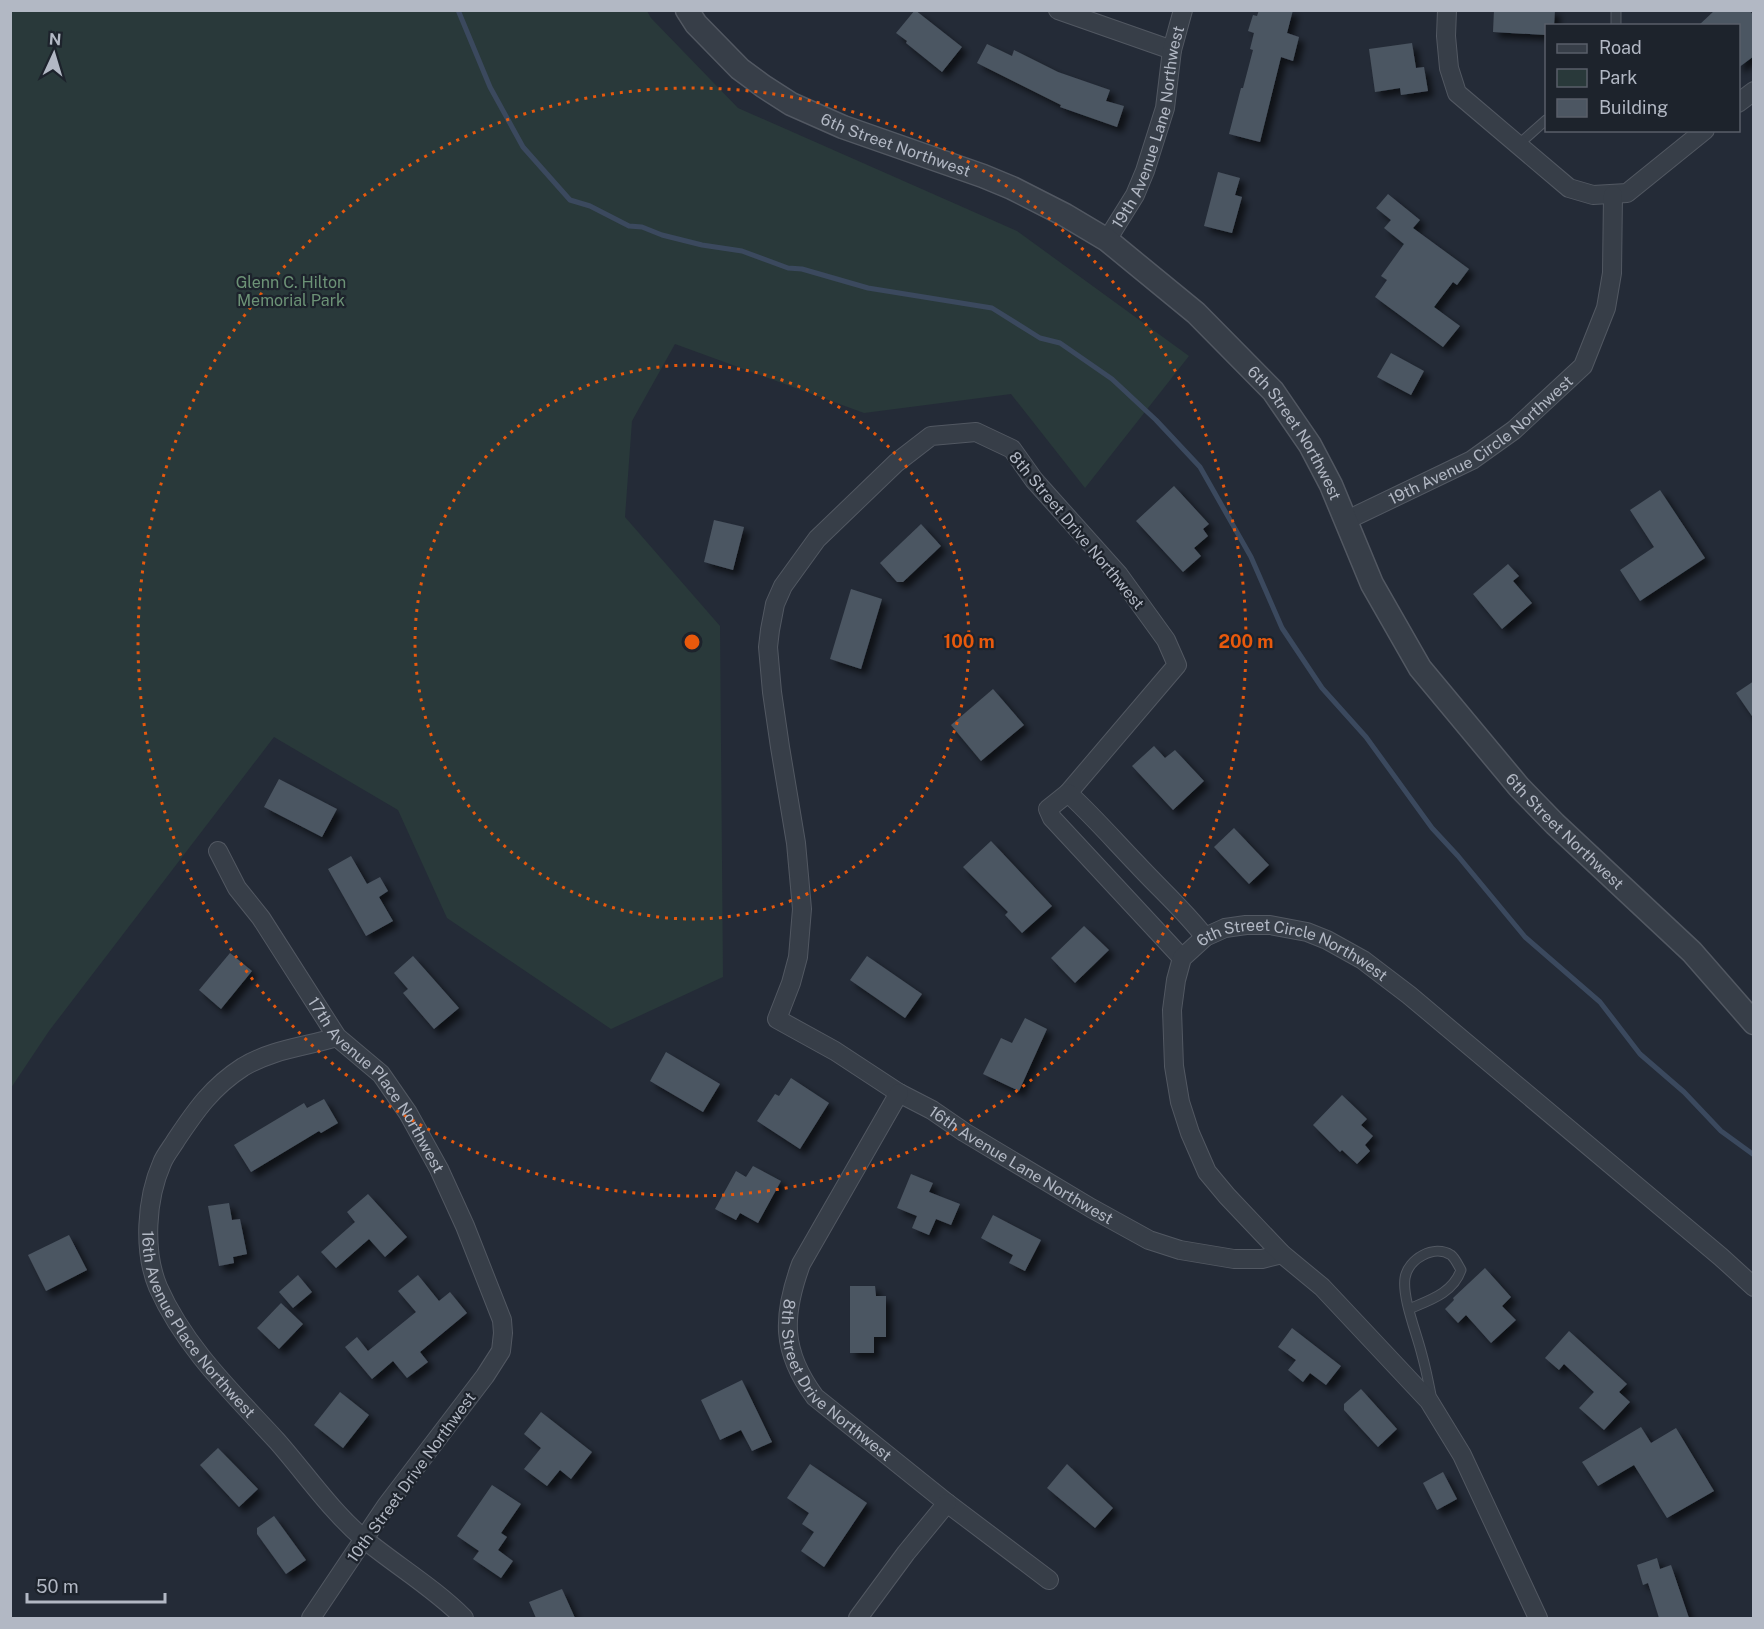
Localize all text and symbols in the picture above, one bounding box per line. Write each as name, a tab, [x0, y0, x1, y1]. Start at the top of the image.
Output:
north arrow	[24, 24, 84, 84]
street label: 19th Avenue Lane Northwest	[1108, 24, 1188, 232]
legend	[1545, 24, 1740, 132]
text: N	[48, 30, 62, 49]
text: Road	[1599, 37, 1642, 58]
text: Park	[1599, 67, 1637, 88]
text: Building	[1599, 97, 1668, 118]
street label: 6th Street Northwest	[818, 109, 973, 181]
park label: Glenn C. Hilton Memorial Park	[236, 273, 346, 310]
street label: 6th Street Northwest	[1243, 362, 1345, 503]
street label: 19th Avenue Circle Northwest	[1385, 372, 1577, 509]
street label: 8th Street Drive Northwest	[1005, 448, 1148, 613]
text: 100 m	[943, 631, 995, 652]
text: 200 m	[1219, 631, 1273, 652]
centre of rings	[682, 632, 702, 652]
street label: 6th Street Northwest	[1502, 769, 1628, 893]
street label: 6th Street Circle Northwest	[1192, 916, 1391, 985]
street label: 17th Avenue Place Northwest	[304, 993, 448, 1176]
street label: 16th Avenue Lane Northwest	[925, 1102, 1116, 1228]
street label: 16th Avenue Place Northwest	[138, 1230, 259, 1422]
street label: 8th Street Drive Northwest	[778, 1298, 896, 1465]
street label: 10th Street Drive Northwest	[343, 1388, 480, 1566]
scale bar	[27, 1566, 165, 1604]
text: 50 m	[36, 1576, 79, 1597]

